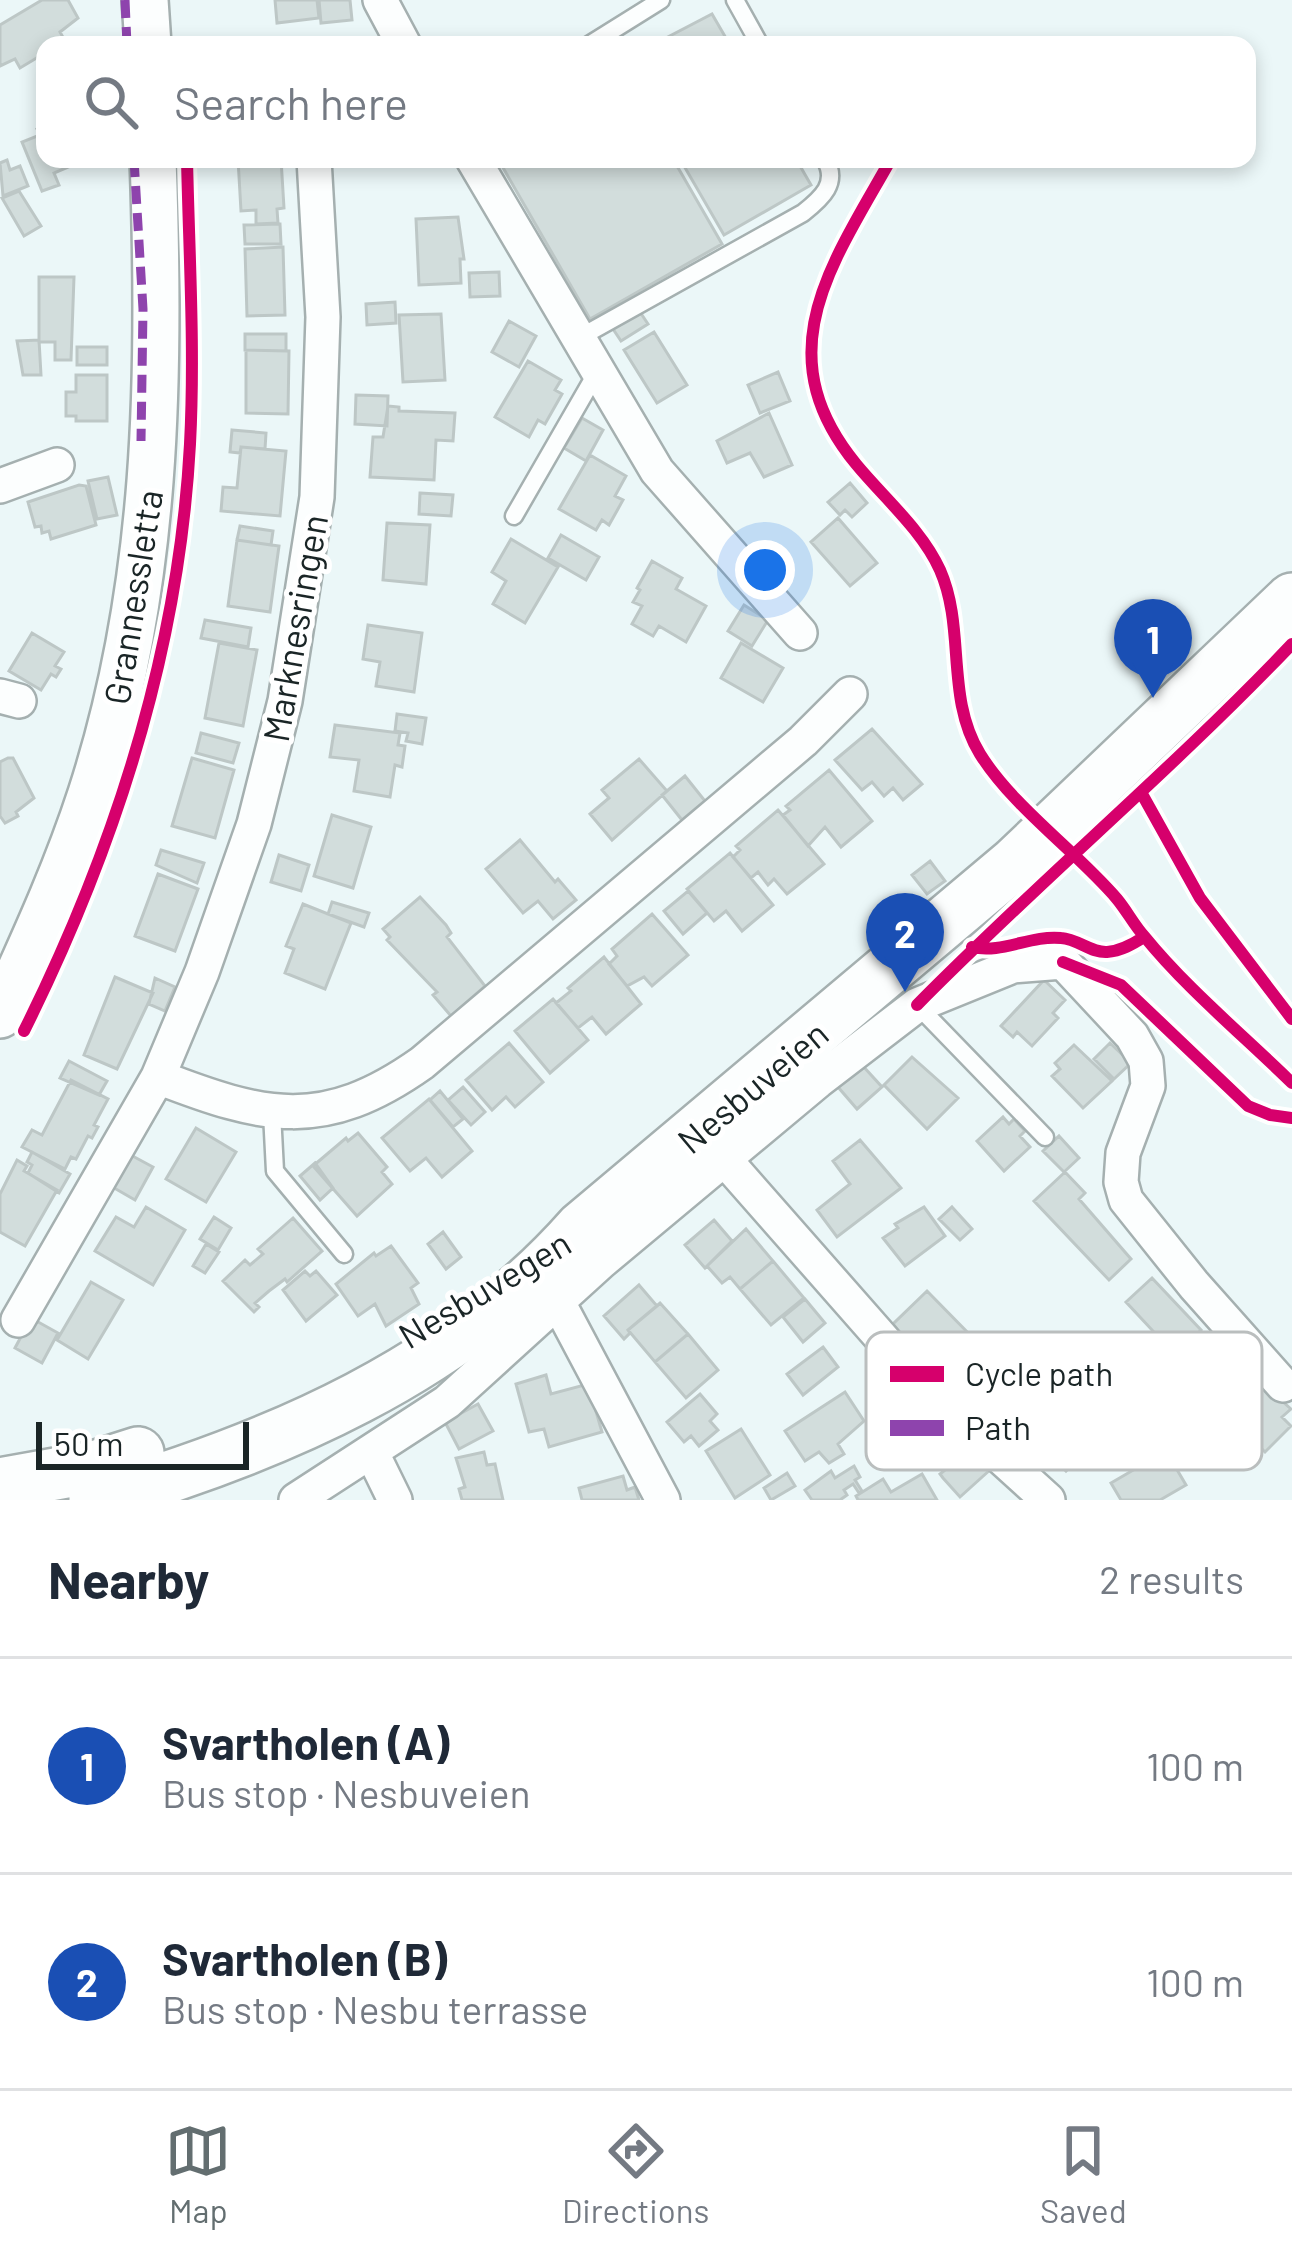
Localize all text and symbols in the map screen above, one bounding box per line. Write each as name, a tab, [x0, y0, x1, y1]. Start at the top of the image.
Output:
search box	[36, 36, 1256, 168]
icon: search	[78, 69, 144, 135]
text: Search here	[174, 75, 408, 129]
street label: Grannessletta	[94, 487, 170, 707]
street label: Marknesringen	[253, 511, 335, 745]
your location	[735, 540, 795, 600]
pin: 1	[1114, 599, 1192, 698]
pin: 2	[866, 893, 944, 992]
street label: Nesbuveien	[668, 1011, 836, 1161]
street label: Nesbuvegen	[390, 1220, 578, 1356]
legend	[866, 1332, 1262, 1470]
text: Cycle path	[965, 1353, 1113, 1393]
text: Path	[965, 1407, 1031, 1447]
scale bar	[36, 1416, 249, 1469]
text: 50 m	[54, 1423, 124, 1463]
text: Nearby	[48, 1548, 209, 1609]
text: 2 results	[1099, 1555, 1244, 1602]
text: Svartholen (A)	[162, 1715, 449, 1769]
text: 1	[80, 1742, 94, 1789]
text: 100 m	[1146, 1742, 1244, 1789]
text: Bus stop · Nesbuveien	[162, 1769, 530, 1816]
text: Svartholen (B)	[162, 1931, 447, 1985]
text: 2	[76, 1958, 98, 2005]
text: 100 m	[1146, 1958, 1244, 2005]
text: Bus stop · Nesbu terrasse	[162, 1985, 588, 2032]
tab: Map	[165, 2118, 231, 2230]
tab: Directions	[562, 2118, 709, 2230]
tab: Saved	[1040, 2118, 1127, 2230]

